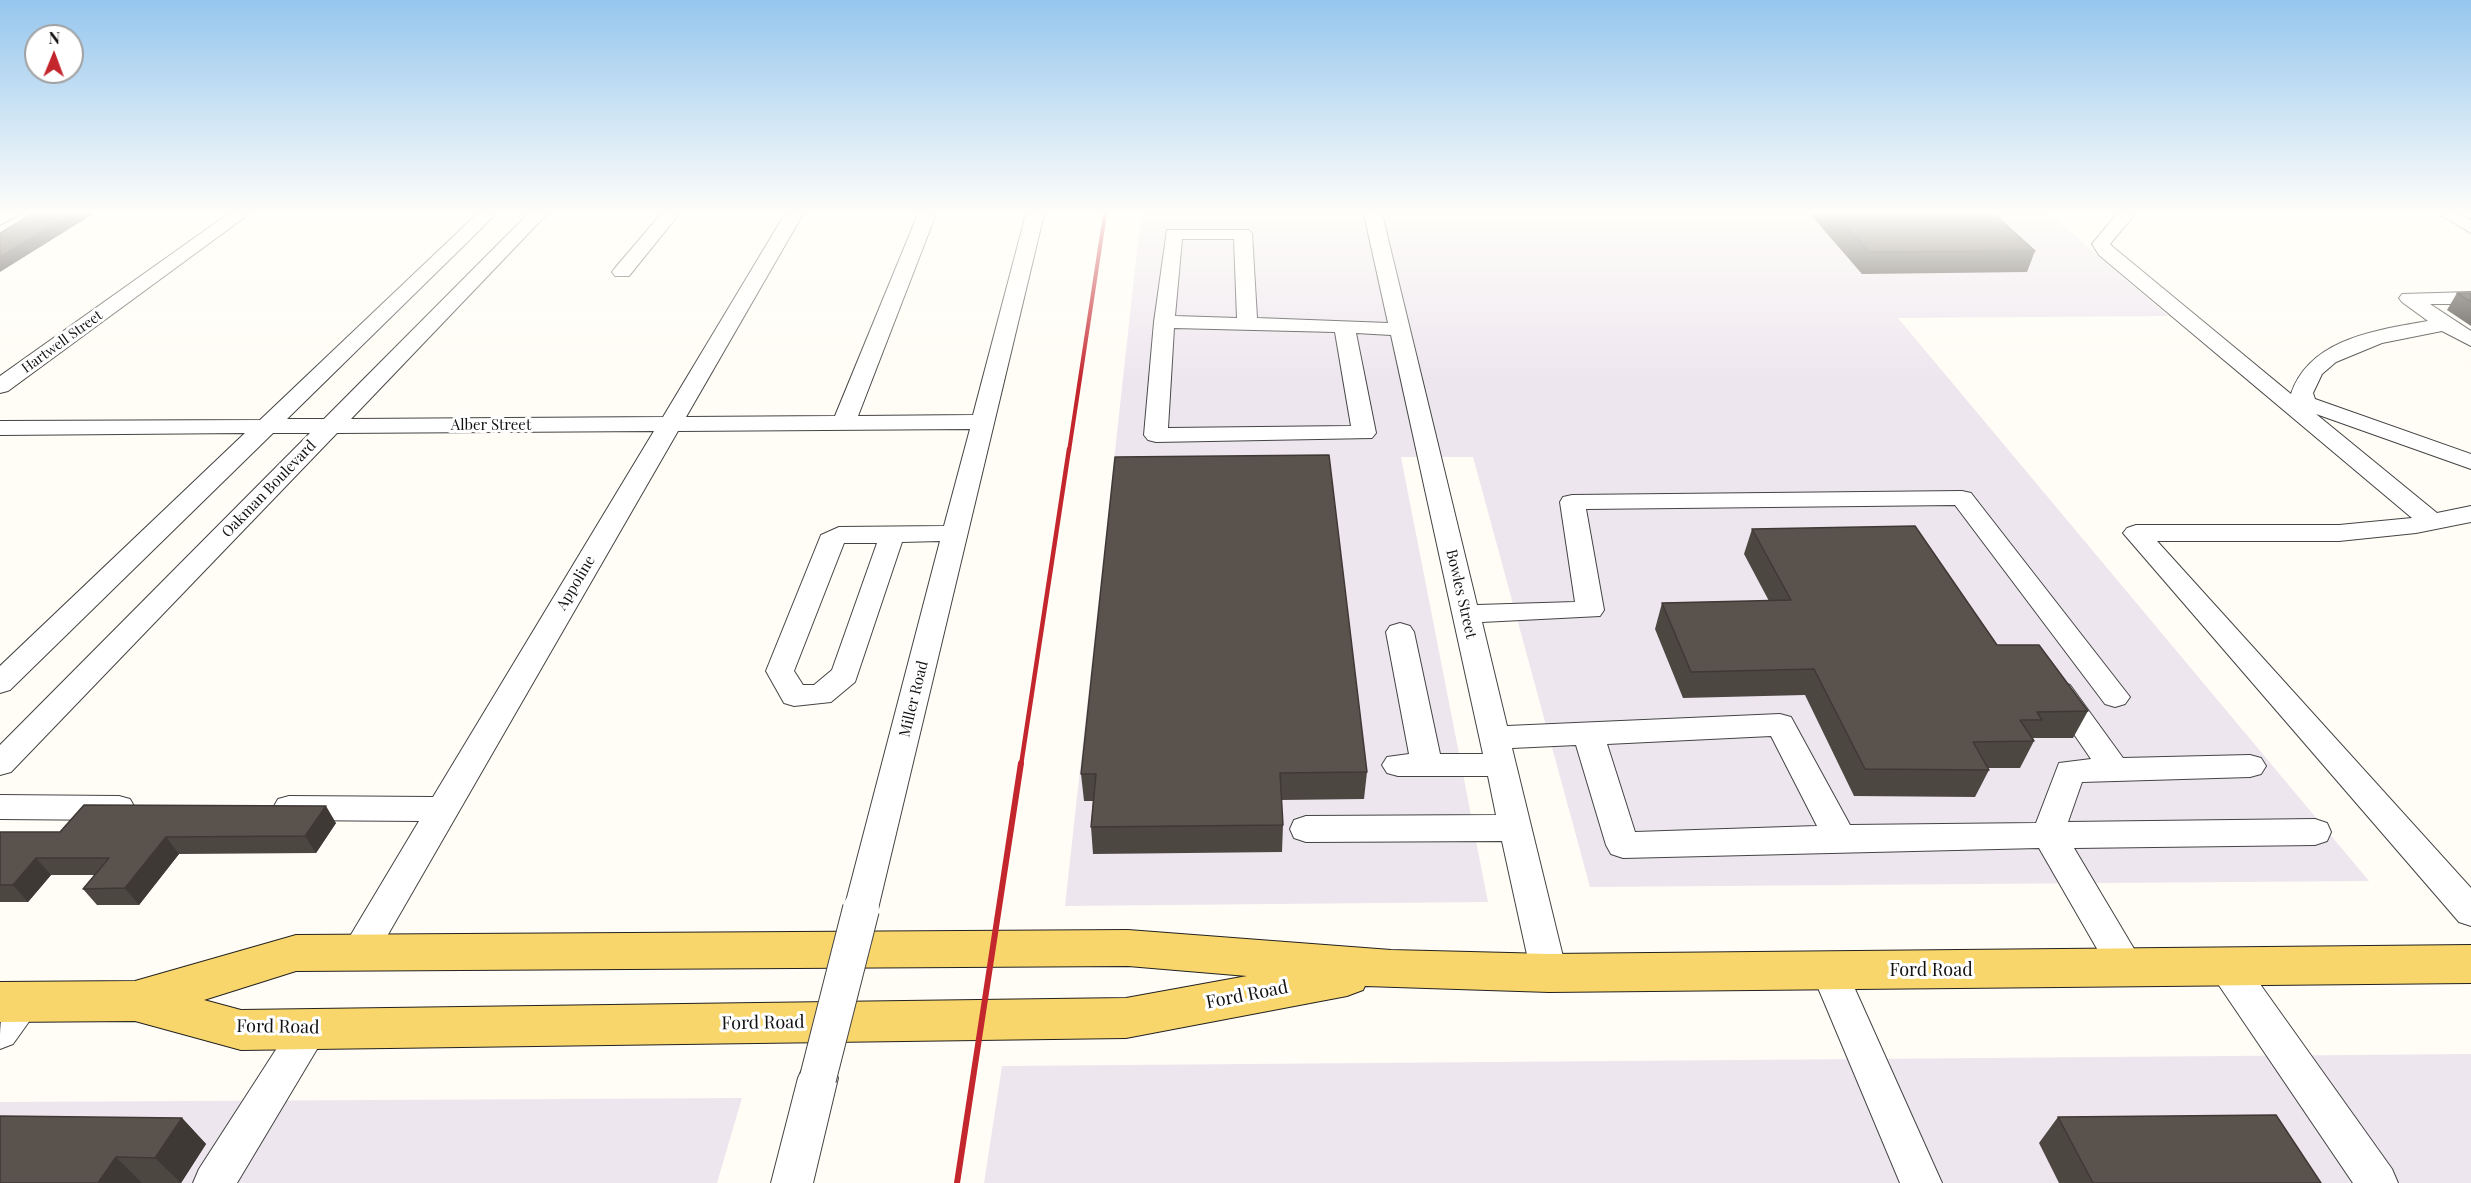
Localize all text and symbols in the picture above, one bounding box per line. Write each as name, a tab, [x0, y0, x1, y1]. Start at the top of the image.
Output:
north arrow	[24, 24, 84, 84]
text: N	[48, 27, 60, 48]
street label: Hartwell Street	[18, 307, 106, 377]
street label: Alber Street	[451, 416, 531, 434]
street label: Oakman Boulevard	[218, 437, 320, 541]
street label: Bowles Street	[1442, 548, 1480, 640]
street label: Appoline	[553, 553, 599, 613]
street label: Miller Road	[896, 659, 932, 739]
street label: Ford Road	[1889, 959, 1973, 981]
street label: Ford Road	[1204, 976, 1290, 1014]
street label: Ford Road	[721, 1011, 805, 1035]
street label: Ford Road	[236, 1015, 320, 1039]

